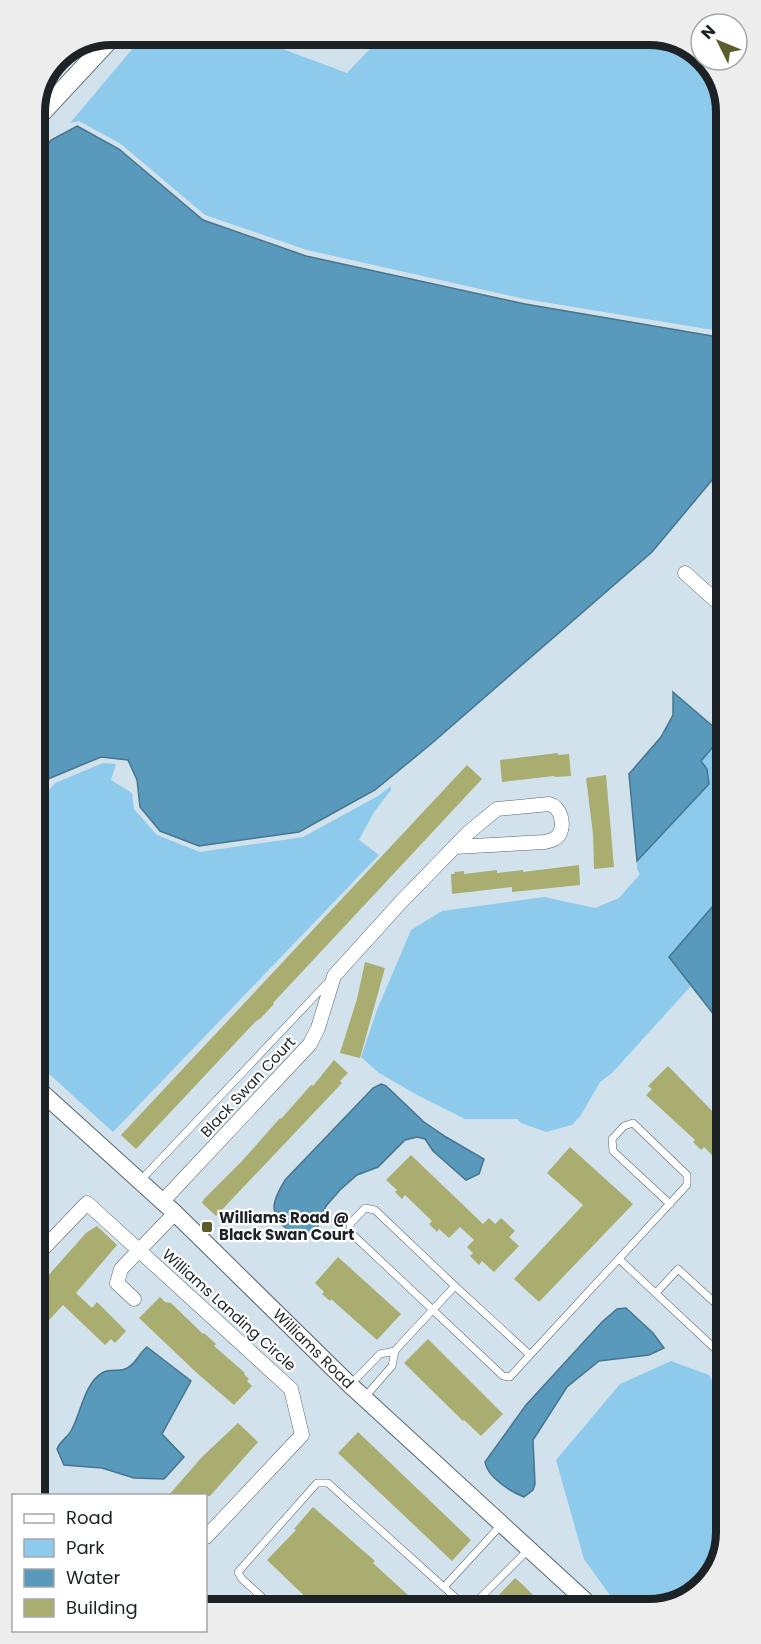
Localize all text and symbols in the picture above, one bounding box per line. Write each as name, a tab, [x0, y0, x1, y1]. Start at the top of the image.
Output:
north arrow	[689, 12, 749, 72]
text: N	[696, 20, 721, 44]
street label: Black Swan Court	[195, 1032, 300, 1142]
place label: Williams Road @ Black Swan Court	[219, 1207, 354, 1245]
marker: Williams Road @ Black Swan Court	[200, 1220, 214, 1234]
street label: Williams Landing Circle	[158, 1244, 301, 1376]
street label: Williams Road	[268, 1304, 359, 1393]
legend	[12, 1494, 207, 1632]
text: Road	[66, 1505, 113, 1530]
text: Park	[66, 1535, 105, 1560]
text: Water	[66, 1565, 120, 1590]
text: Building	[66, 1595, 138, 1620]

